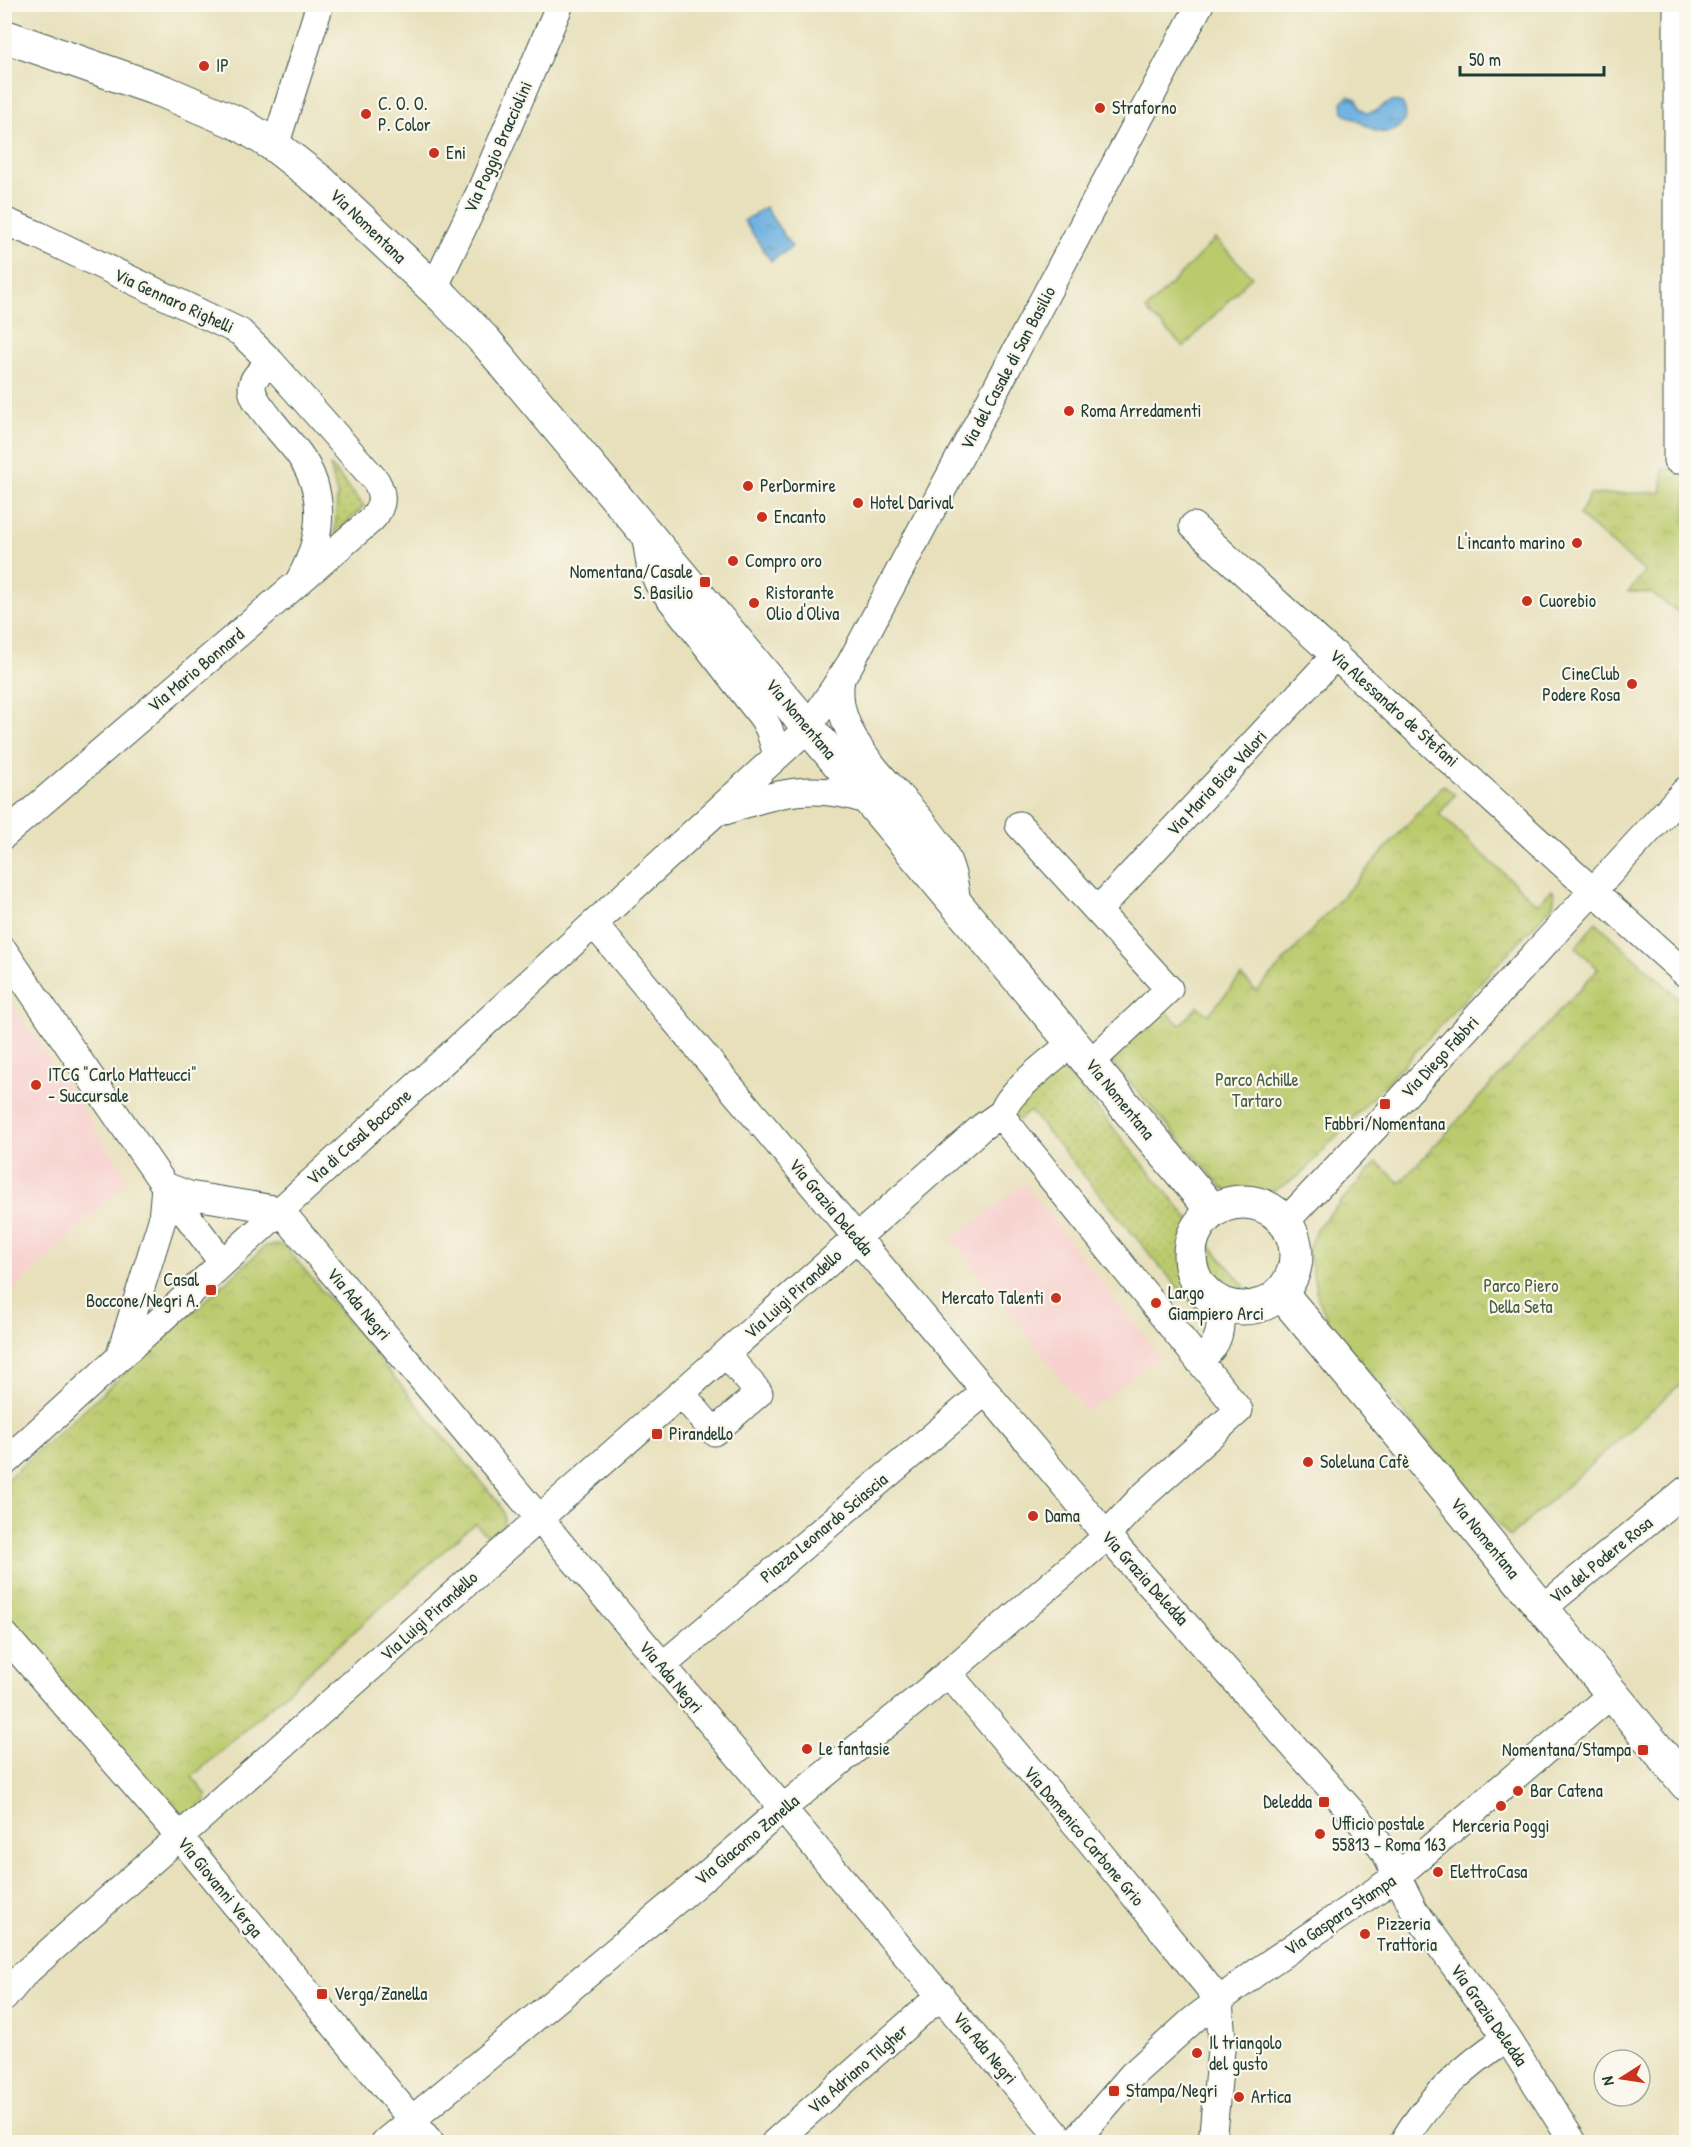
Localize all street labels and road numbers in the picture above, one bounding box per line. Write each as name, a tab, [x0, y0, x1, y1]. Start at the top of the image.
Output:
street label: Via Poggio Bracciolini	[457, 77, 538, 217]
street label: Via Nomentana	[324, 183, 412, 269]
street label: Via Gennaro Righelli	[110, 262, 238, 339]
street label: Via del Casale di San Basilio	[954, 282, 1061, 454]
street label: Via Mario Bonnard	[142, 622, 249, 717]
street label: Via Alessandro de Stefani	[1324, 643, 1464, 772]
street label: Via Nomentana	[760, 673, 843, 764]
street label: Via Maria Bice Valori	[1161, 724, 1272, 841]
street label: Via Diego Fabbri	[1395, 1010, 1484, 1103]
street label: Via Nomentana	[1080, 1053, 1161, 1145]
street label: Via di Casal Boccone	[301, 1083, 417, 1191]
street label: Via Grazia Deledda	[783, 1153, 879, 1261]
street label: Via Luigi Pirandello	[738, 1243, 847, 1344]
street label: Via Ada Negri	[322, 1262, 397, 1345]
street label: Piazza Leonardo Sciascia	[755, 1467, 893, 1588]
street label: Via Nomentana	[1445, 1492, 1526, 1584]
street label: Via del Podere Rosa	[1544, 1510, 1658, 1609]
street label: Via Grazia Deledda	[1096, 1525, 1195, 1630]
street label: Via Luigi Pirandello	[374, 1565, 483, 1666]
street label: Via Ada Negri	[634, 1635, 709, 1718]
street label: Via Domenico Carbone Grio	[1018, 1760, 1150, 1911]
street label: Via Giacomo Zanella	[689, 1789, 804, 1891]
street label: Via Giovanni Verga	[172, 1831, 269, 1942]
street label: Via Gaspara Stampa	[1279, 1868, 1400, 1961]
street label: Via Grazia Deledda	[1445, 1959, 1534, 2071]
street label: Via Ada Negri	[948, 2006, 1023, 2089]
street label: Via Adriano Tilgher	[802, 2018, 913, 2119]

